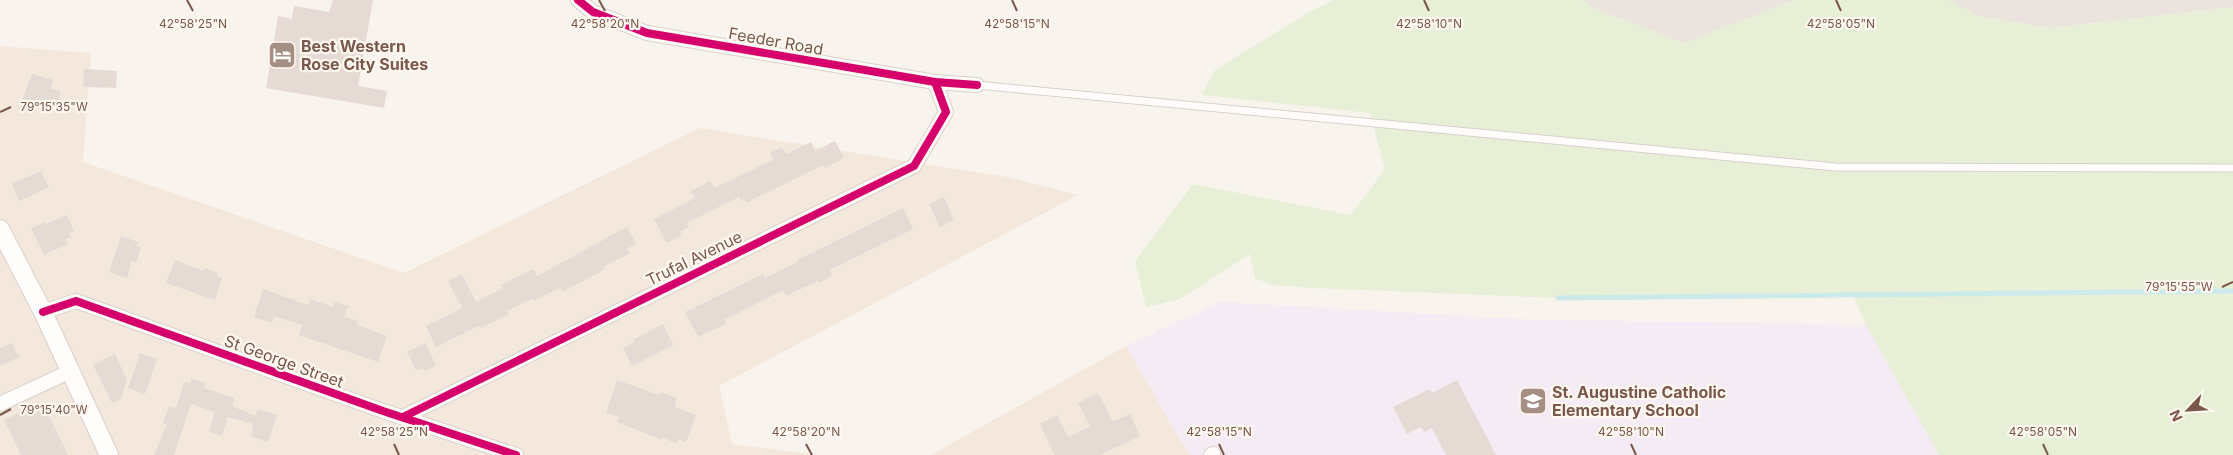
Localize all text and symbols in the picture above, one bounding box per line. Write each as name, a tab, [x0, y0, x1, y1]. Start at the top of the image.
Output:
text: 42°58'25"N	[159, 16, 227, 31]
text: 42°58'20"N	[571, 16, 639, 31]
text: 42°58'15"N	[984, 16, 1050, 31]
text: 42°58'10"N	[1396, 16, 1462, 31]
text: 42°58'05"N	[1807, 16, 1875, 31]
street label: Feeder Road	[727, 23, 825, 59]
place label: Best Western Rose City Suites	[301, 36, 428, 74]
hotel icon: Best Western Rose City Suites	[267, 40, 297, 70]
text: 79°15'35"W	[20, 99, 88, 114]
street label: Trufal Avenue	[643, 226, 745, 290]
text: 79°15'55"W	[2145, 279, 2213, 294]
street label: St George Street	[222, 330, 346, 392]
place label: St. Augustine Catholic Elementary School	[1552, 382, 1726, 420]
north arrow	[2163, 385, 2213, 435]
school or university icon: St. Augustine Catholic Elementary School	[1518, 386, 1548, 416]
text: 79°15'40"W	[20, 402, 88, 417]
text: N	[2166, 407, 2186, 424]
text: 42°58'25"N	[360, 424, 428, 439]
text: 42°58'20"N	[772, 424, 840, 439]
text: 42°58'15"N	[1186, 424, 1252, 439]
text: 42°58'10"N	[1598, 424, 1664, 439]
text: 42°58'05"N	[2009, 424, 2077, 439]

